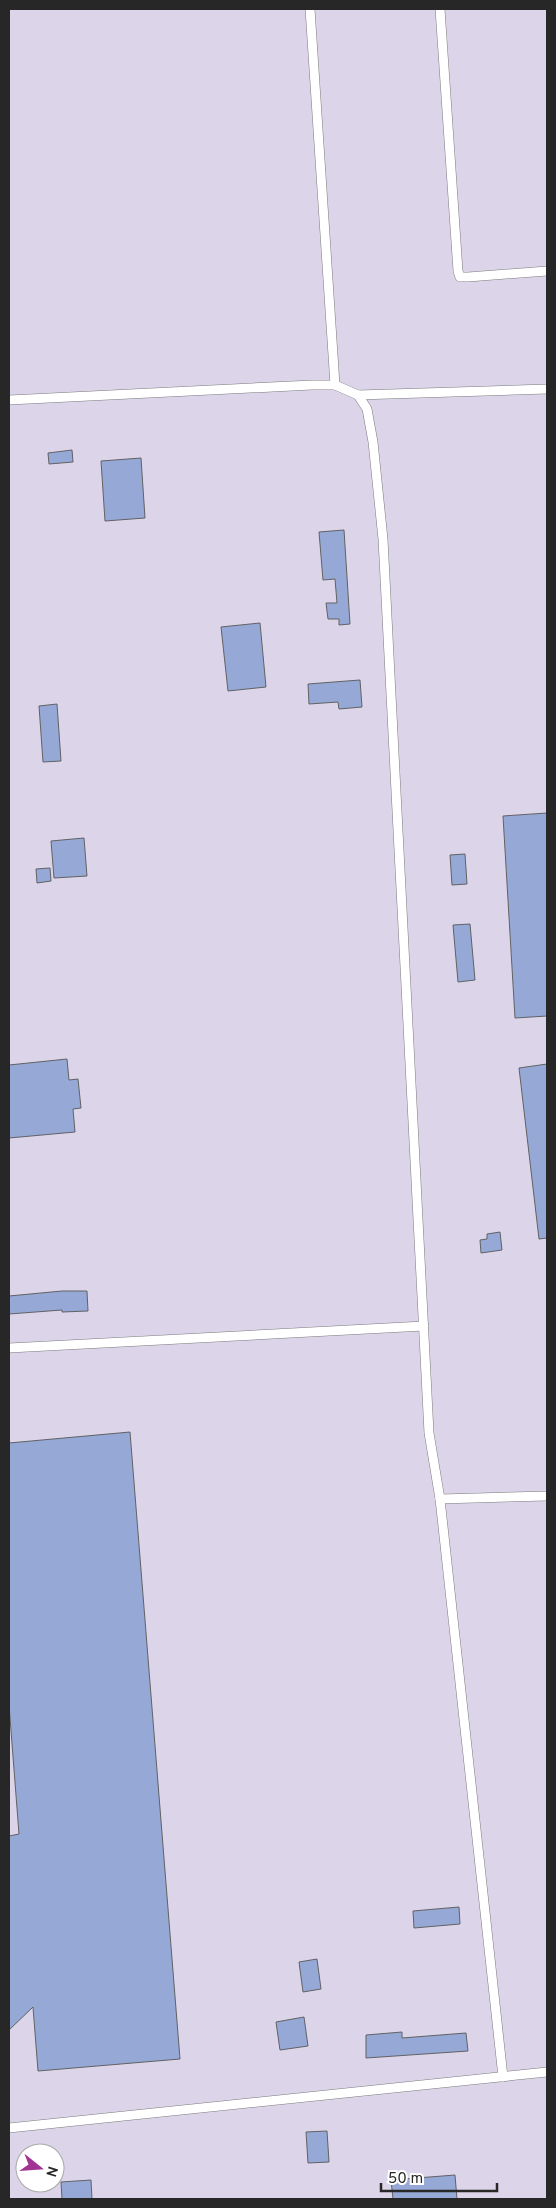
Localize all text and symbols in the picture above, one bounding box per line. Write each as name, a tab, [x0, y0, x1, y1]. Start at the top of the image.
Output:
north arrow	[15, 2143, 65, 2193]
scale bar	[381, 2160, 497, 2192]
text: N	[41, 2164, 61, 2179]
text: 50 m	[388, 2170, 423, 2189]

